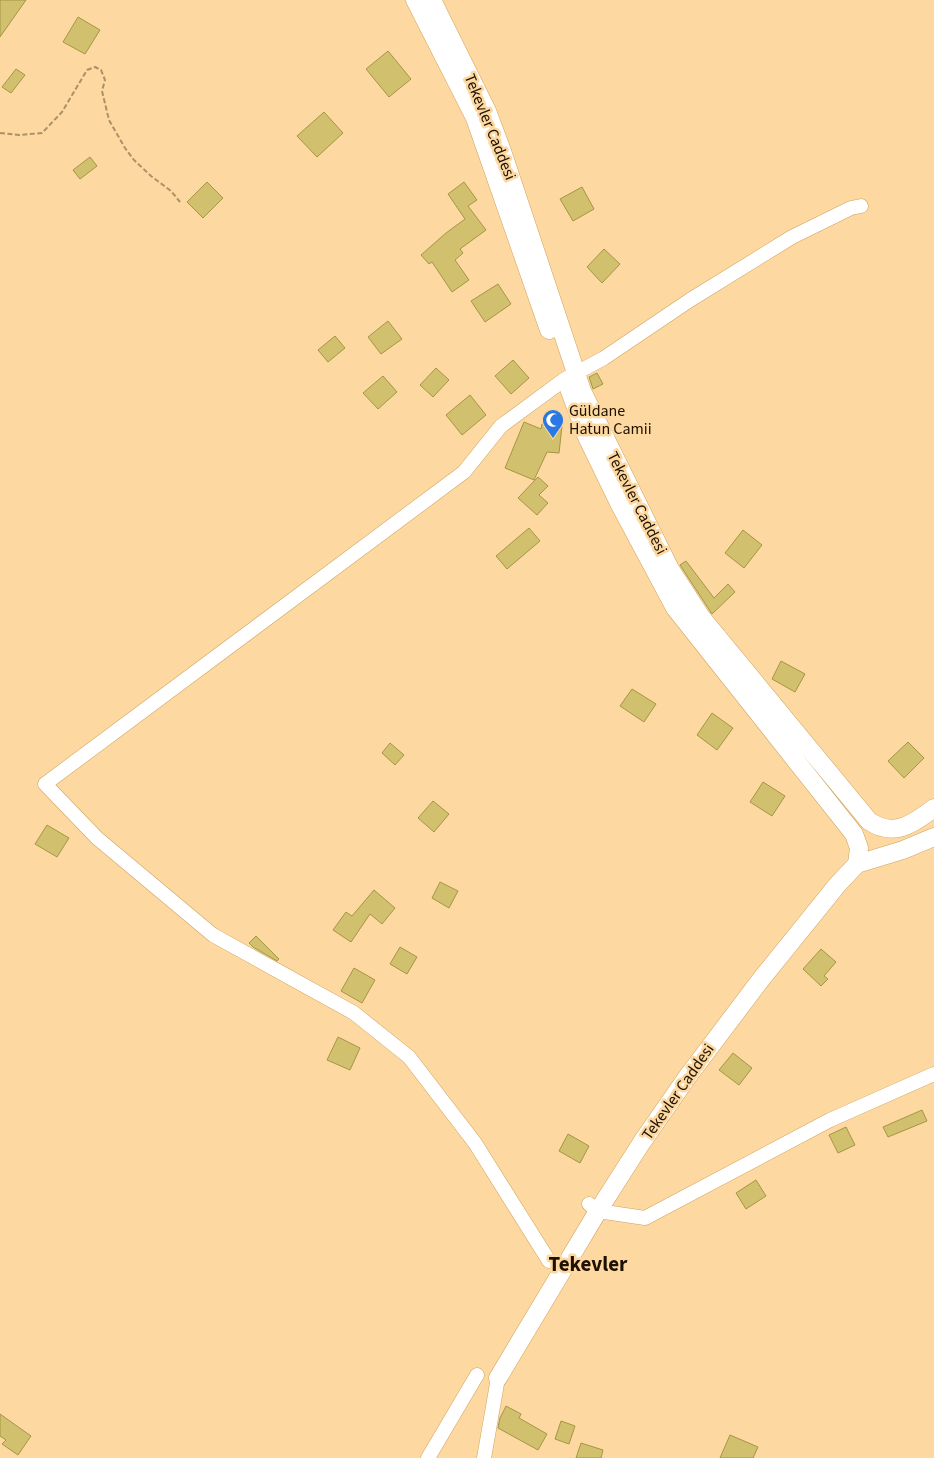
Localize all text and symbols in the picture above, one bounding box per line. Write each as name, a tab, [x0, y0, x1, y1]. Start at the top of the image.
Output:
street label: Tekevler Caddesi	[459, 71, 521, 183]
place label: Güldane Hatun Camii	[569, 400, 652, 440]
mosque icon: Güldane Hatun Camii	[541, 408, 565, 439]
street label: Tekevler Caddesi	[602, 448, 672, 558]
street label: Tekevler Caddesi	[637, 1039, 719, 1145]
district label: Tekevler	[549, 1249, 628, 1279]

